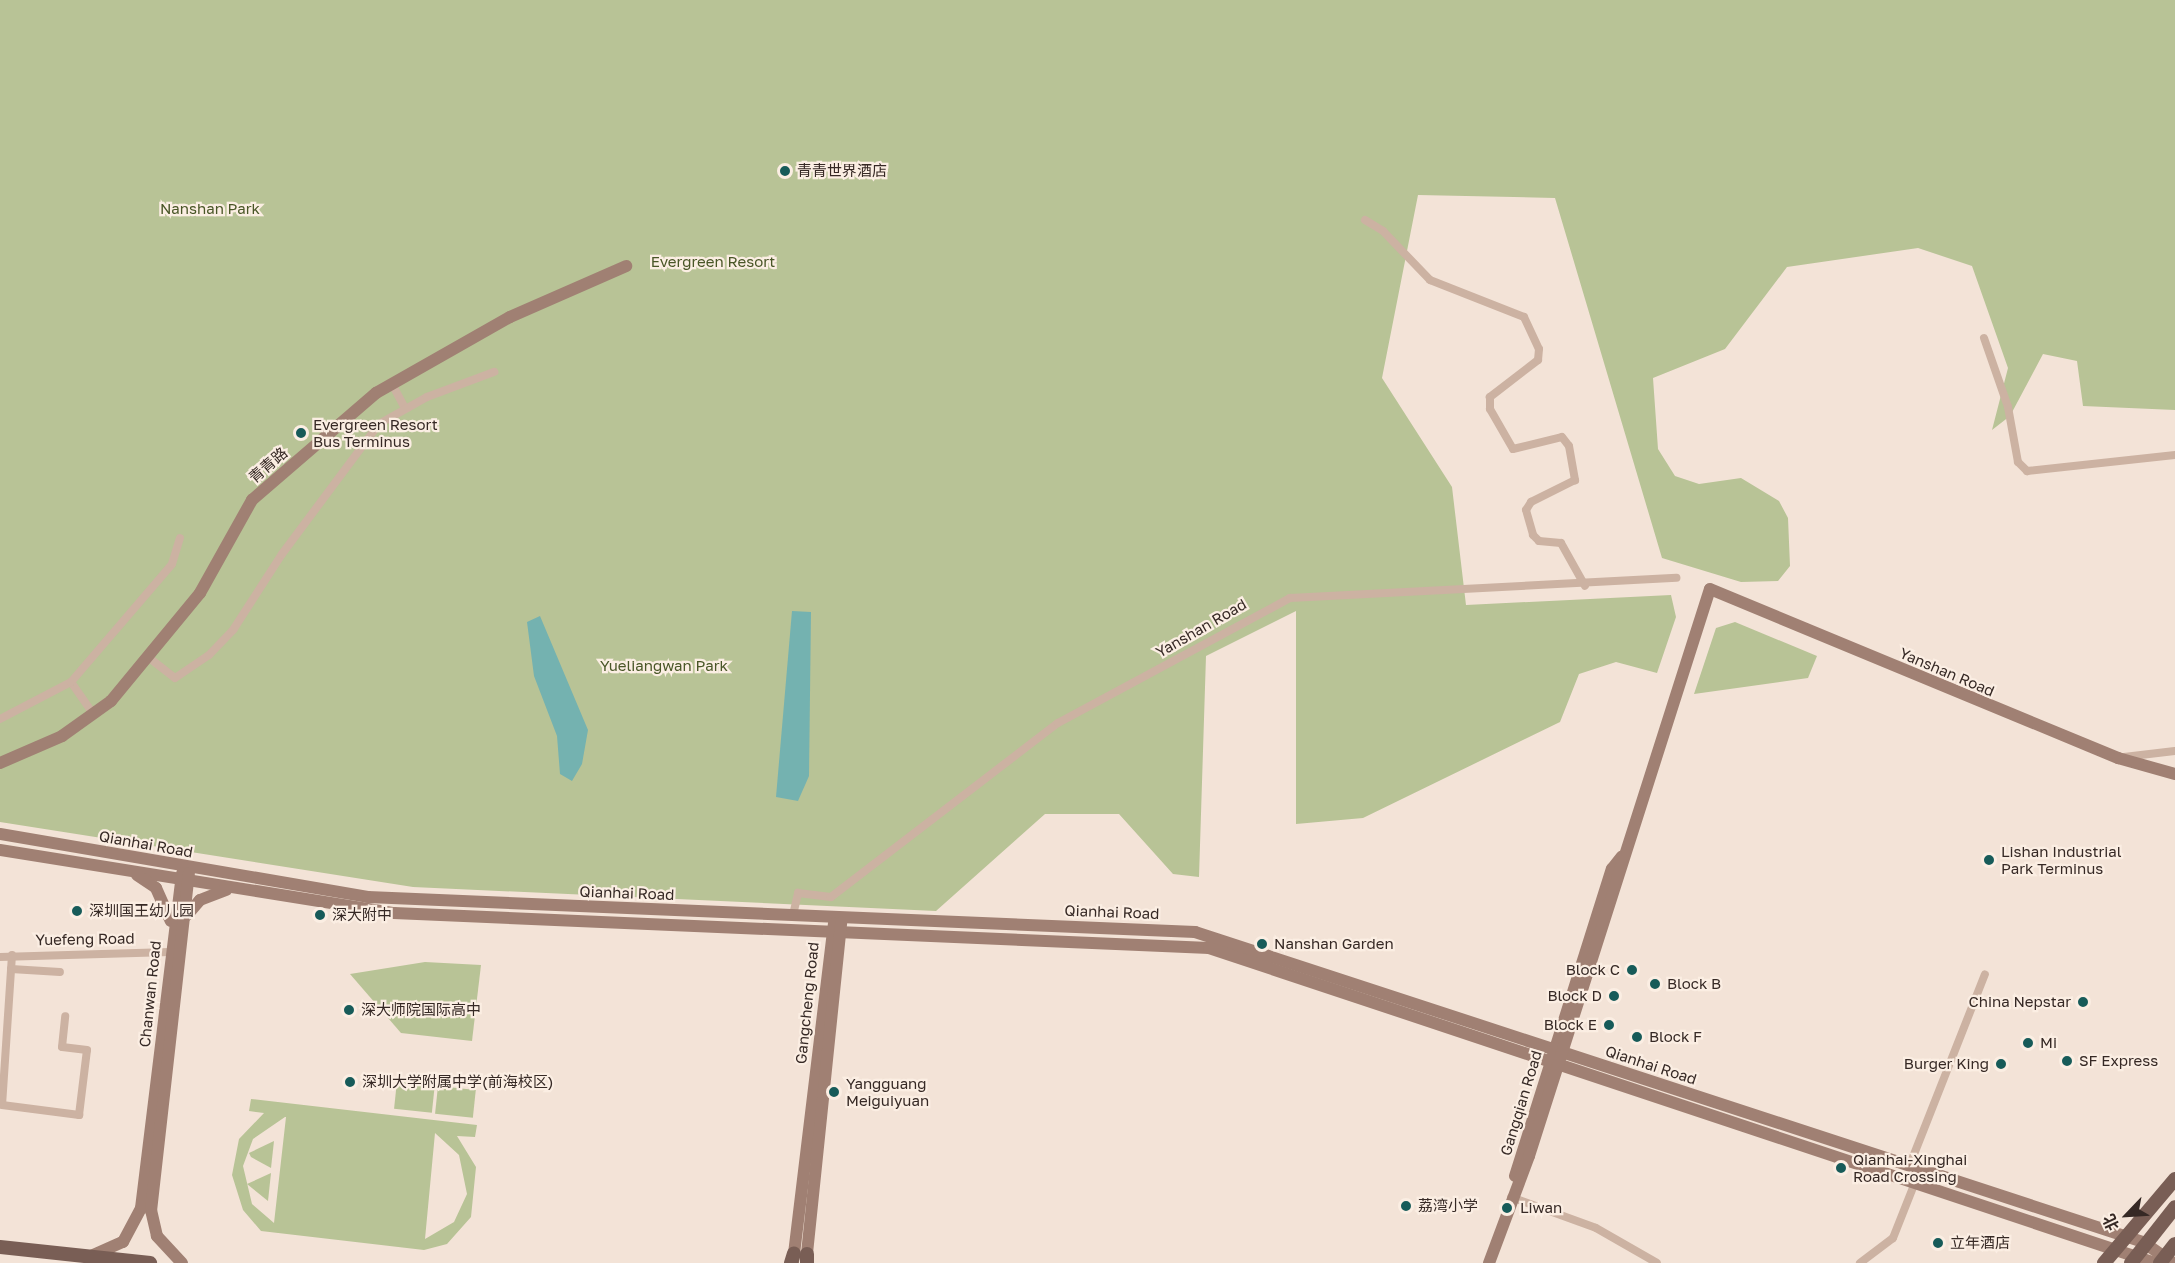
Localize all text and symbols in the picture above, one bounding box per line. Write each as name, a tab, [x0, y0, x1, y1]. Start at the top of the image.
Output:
place label: 青青世界酒店	[797, 162, 887, 180]
marker: 青青世界酒店	[778, 164, 792, 178]
park label: Nanshan Park	[160, 200, 260, 218]
park label: Evergreen Resort	[651, 253, 775, 271]
place label: Evergreen Resort Bus Terminus	[313, 415, 438, 450]
marker: Evergreen Resort Bus Terminus	[294, 426, 308, 440]
street label: 青青路	[245, 443, 291, 487]
street label: Yanshan Road	[1153, 595, 1249, 661]
street label: Yanshan Road	[1897, 644, 1997, 700]
park label: Yueliangwan Park	[600, 657, 728, 675]
street label: Qianhai Road	[98, 827, 194, 861]
place label: Lishan Industrial Park Terminus	[2001, 842, 2122, 877]
marker: Lishan Industrial Park Terminus	[1982, 853, 1996, 867]
street label: Qianhai Road	[579, 882, 675, 904]
street label: Qianhai Road	[1064, 901, 1160, 923]
place label: 深圳国王幼儿园	[89, 902, 194, 920]
marker: 深圳国王幼儿园	[70, 904, 84, 918]
place label: 深大附中	[332, 906, 392, 924]
marker: 深大附中	[313, 908, 327, 922]
street label: Yuefeng Road	[35, 929, 135, 949]
place label: Nanshan Garden	[1274, 935, 1394, 953]
marker: Nanshan Garden	[1255, 937, 1269, 951]
street label: Chanwan Road	[135, 940, 165, 1048]
street label: Gangcheng Road	[792, 941, 822, 1065]
place label: Block C	[1566, 961, 1620, 979]
marker: Block C	[1625, 963, 1639, 977]
place label: Block B	[1667, 975, 1721, 993]
marker: Block B	[1648, 977, 1662, 991]
place label: Block D	[1547, 987, 1602, 1005]
marker: Block D	[1607, 989, 1621, 1003]
place label: China Nepstar	[1969, 993, 2071, 1011]
marker: China Nepstar	[2076, 995, 2090, 1009]
place label: 深大师院国际高中	[361, 1001, 481, 1019]
marker: 深大师院国际高中	[342, 1003, 356, 1017]
place label: Block E	[1544, 1016, 1597, 1034]
marker: Block E	[1602, 1018, 1616, 1032]
place label: Block F	[1649, 1028, 1702, 1046]
marker: Block F	[1630, 1030, 1644, 1044]
place label: Mi	[2040, 1034, 2057, 1052]
marker: Mi	[2021, 1036, 2035, 1050]
street label: Qianhai Road	[1603, 1042, 1699, 1088]
street label: Gangqian Road	[1496, 1048, 1546, 1158]
place label: SF Express	[2079, 1052, 2158, 1070]
marker: SF Express	[2060, 1054, 2074, 1068]
place label: Burger King	[1904, 1055, 1989, 1073]
marker: Burger King	[1994, 1057, 2008, 1071]
place label: 深圳大学附属中学(前海校区)	[362, 1073, 553, 1091]
place label: Yangguang Meiguiyuan	[846, 1074, 929, 1109]
marker: 深圳大学附属中学(前海校区)	[343, 1075, 357, 1089]
marker: Yangguang Meiguiyuan	[827, 1085, 841, 1099]
place label: Qianhai-Xinghai Road Crossing	[1853, 1150, 1967, 1185]
marker: Qianhai-Xinghai Road Crossing	[1834, 1161, 1848, 1175]
north arrow	[2097, 1185, 2157, 1245]
place label: 荔湾小学	[1418, 1197, 1478, 1215]
marker: 荔湾小学	[1399, 1199, 1413, 1213]
marker: Liwan	[1498, 1199, 1516, 1217]
place label: Liwan	[1520, 1199, 1562, 1217]
text: 北	[2098, 1211, 2123, 1234]
place label: 立年酒店	[1950, 1234, 2010, 1252]
marker: 立年酒店	[1931, 1236, 1945, 1250]

